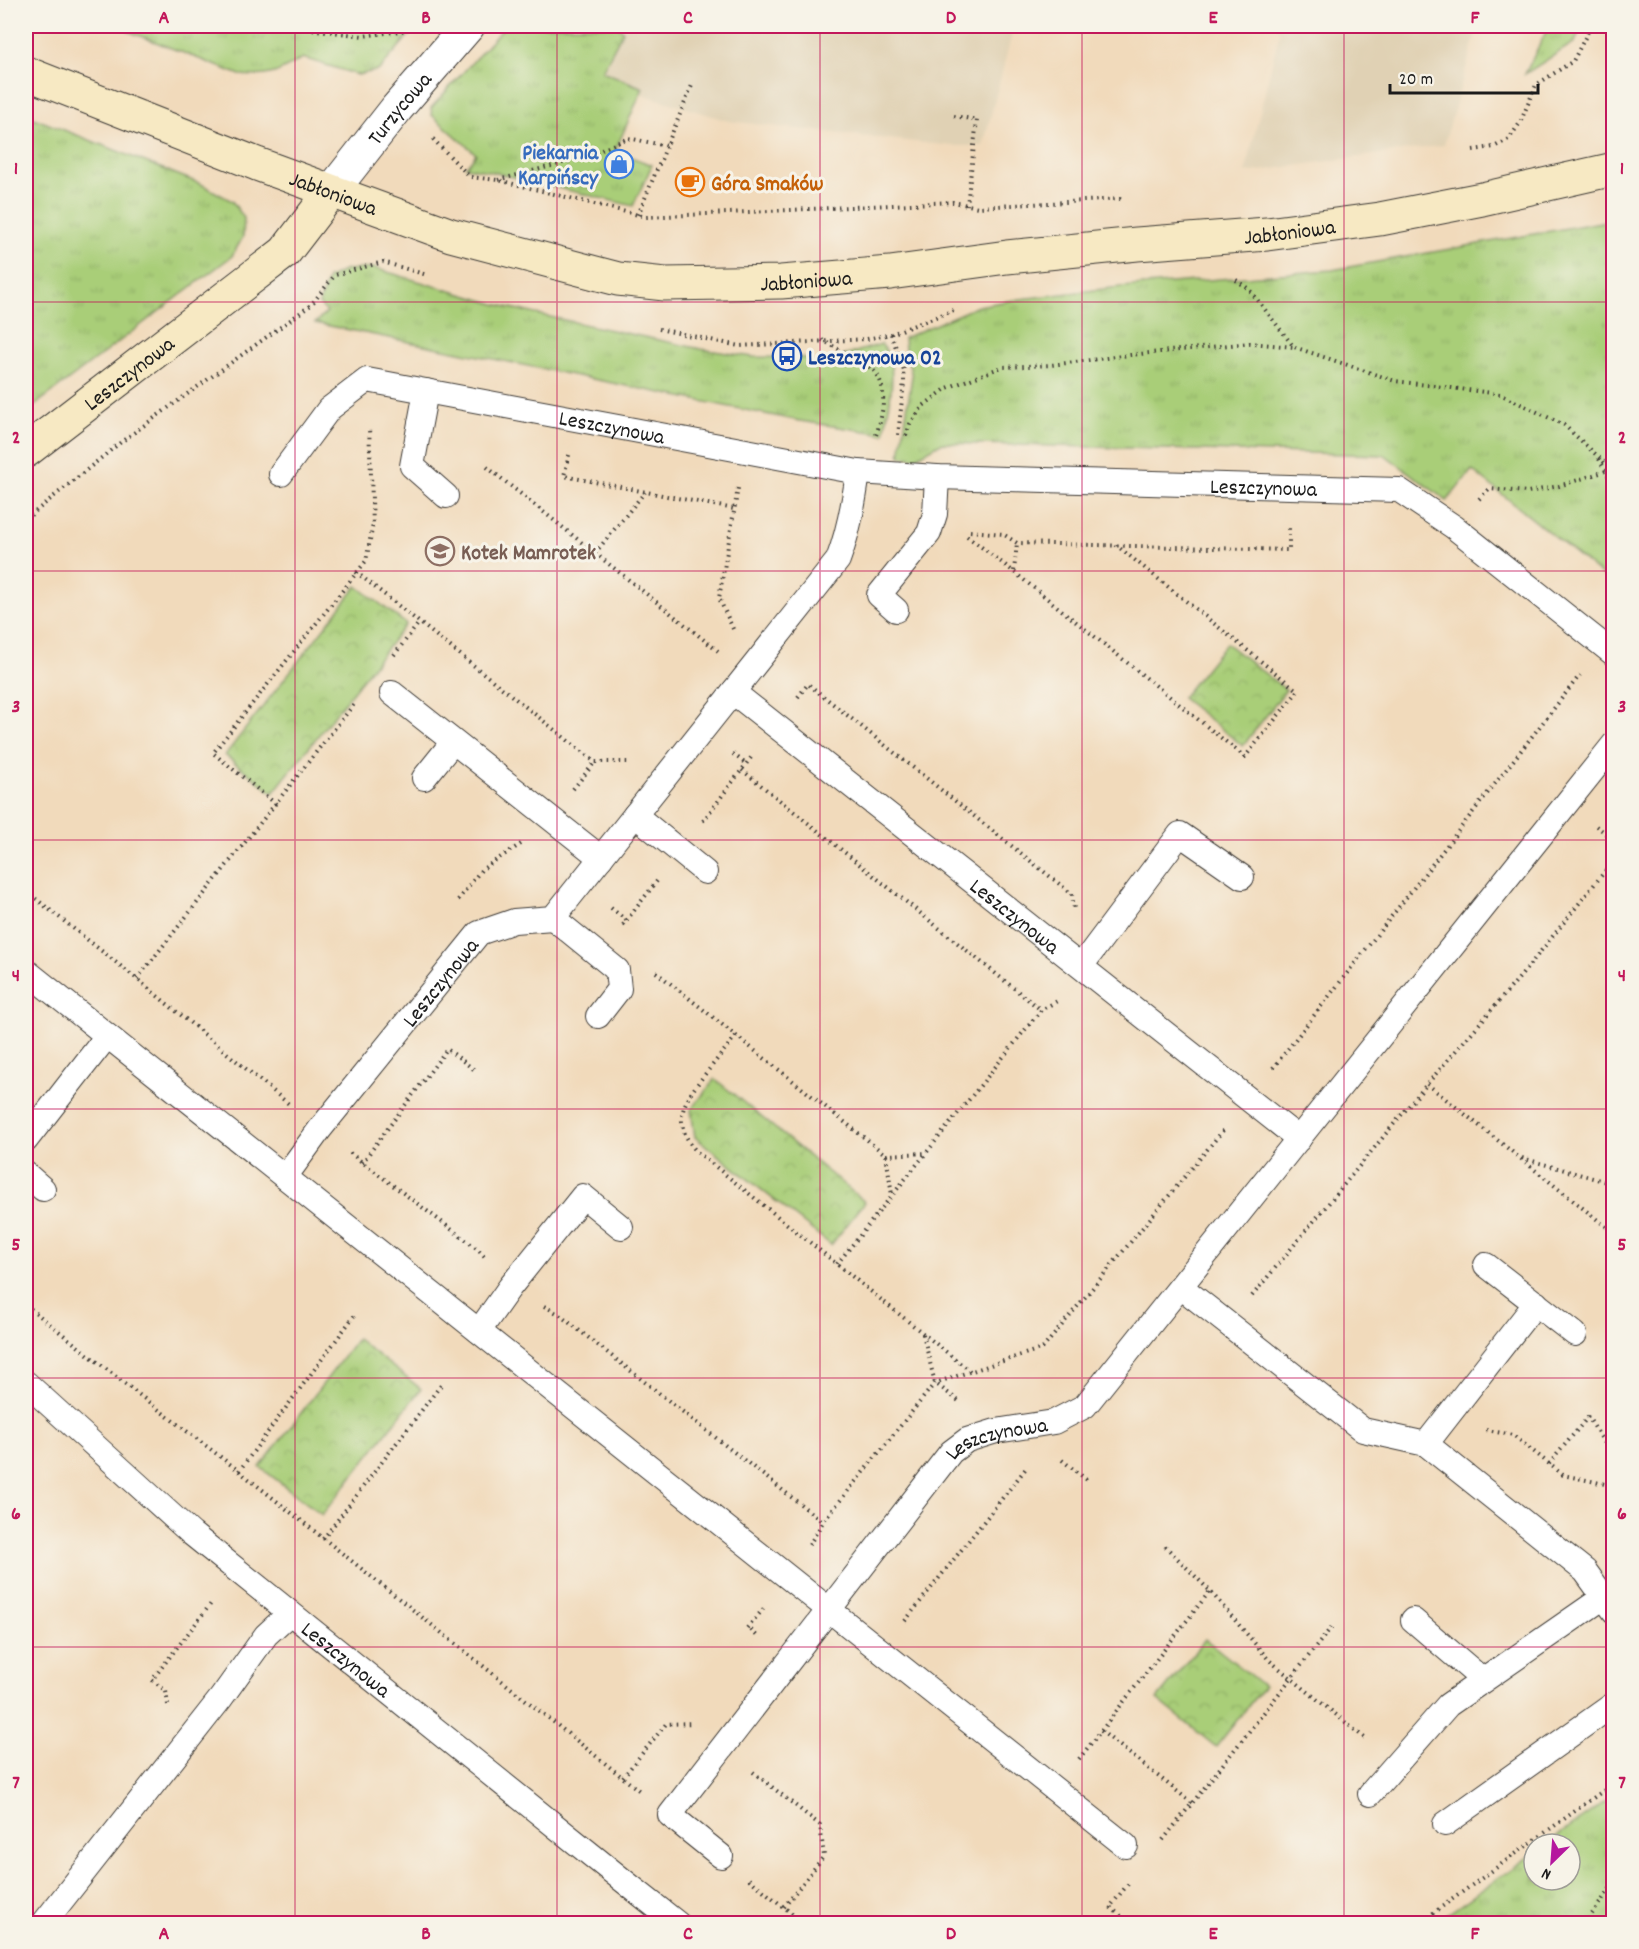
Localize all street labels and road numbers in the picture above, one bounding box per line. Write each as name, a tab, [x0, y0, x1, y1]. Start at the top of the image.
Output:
street label: Turzycowa	[361, 66, 441, 153]
street label: Jabłoniowa	[284, 165, 382, 226]
street label: Jabłoniowa	[1243, 213, 1338, 255]
street label: Jabłoniowa	[760, 264, 854, 301]
street label: Leszczynowa	[79, 330, 183, 420]
street label: Leszczynowa	[556, 404, 668, 455]
street label: Leszczynowa	[1210, 473, 1318, 507]
street label: Leszczynowa	[962, 873, 1065, 964]
street label: Leszczynowa	[396, 932, 488, 1035]
street label: Leszczynowa	[938, 1411, 1051, 1468]
street label: Leszczynowa	[293, 1616, 397, 1707]

